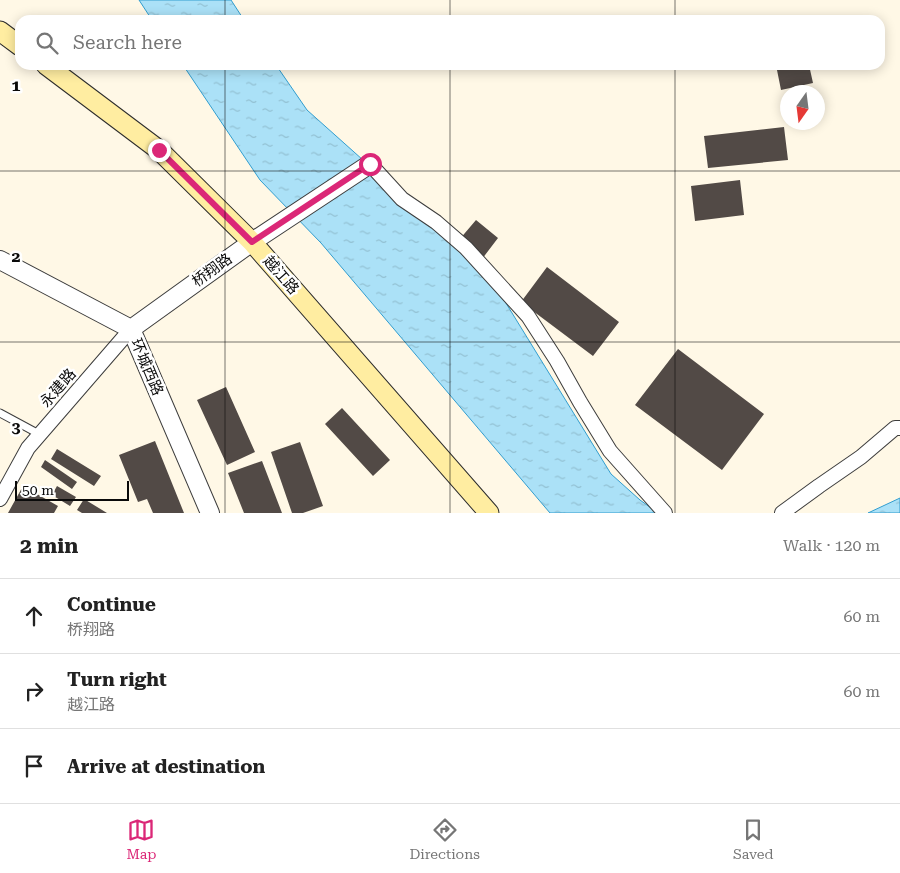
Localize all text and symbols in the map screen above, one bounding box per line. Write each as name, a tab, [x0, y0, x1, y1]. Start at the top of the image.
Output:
search box	[15, 15, 885, 70]
icon: search	[33, 29, 61, 57]
text: Search here	[73, 31, 182, 54]
text: 1	[12, 76, 21, 95]
north arrow	[780, 85, 825, 130]
route end	[148, 139, 171, 162]
route start	[359, 153, 382, 176]
text: 2	[12, 247, 21, 266]
street label: 桥翔路	[189, 249, 235, 291]
street label: 越江路	[259, 252, 303, 298]
street label: 环城西路	[127, 336, 167, 398]
street label: 永建路	[36, 365, 80, 411]
text: 3	[12, 418, 21, 437]
scale bar	[15, 478, 129, 501]
text: 50 m	[22, 482, 54, 498]
text: 2 min	[20, 534, 78, 558]
text: Walk · 120 m	[783, 536, 880, 555]
text: Continue	[67, 593, 156, 616]
icon: ahead	[20, 602, 48, 630]
text: 60 m	[843, 607, 880, 626]
text: 桥翔路	[67, 620, 115, 639]
text: Turn right	[67, 668, 167, 691]
icon: right	[20, 677, 48, 705]
text: 60 m	[843, 682, 880, 701]
text: 越江路	[67, 695, 115, 714]
icon: arrive	[20, 752, 48, 780]
text: Arrive at destination	[67, 755, 265, 778]
tab: Map	[127, 816, 156, 862]
tab: Directions	[409, 816, 480, 862]
tab: Saved	[733, 816, 774, 862]

